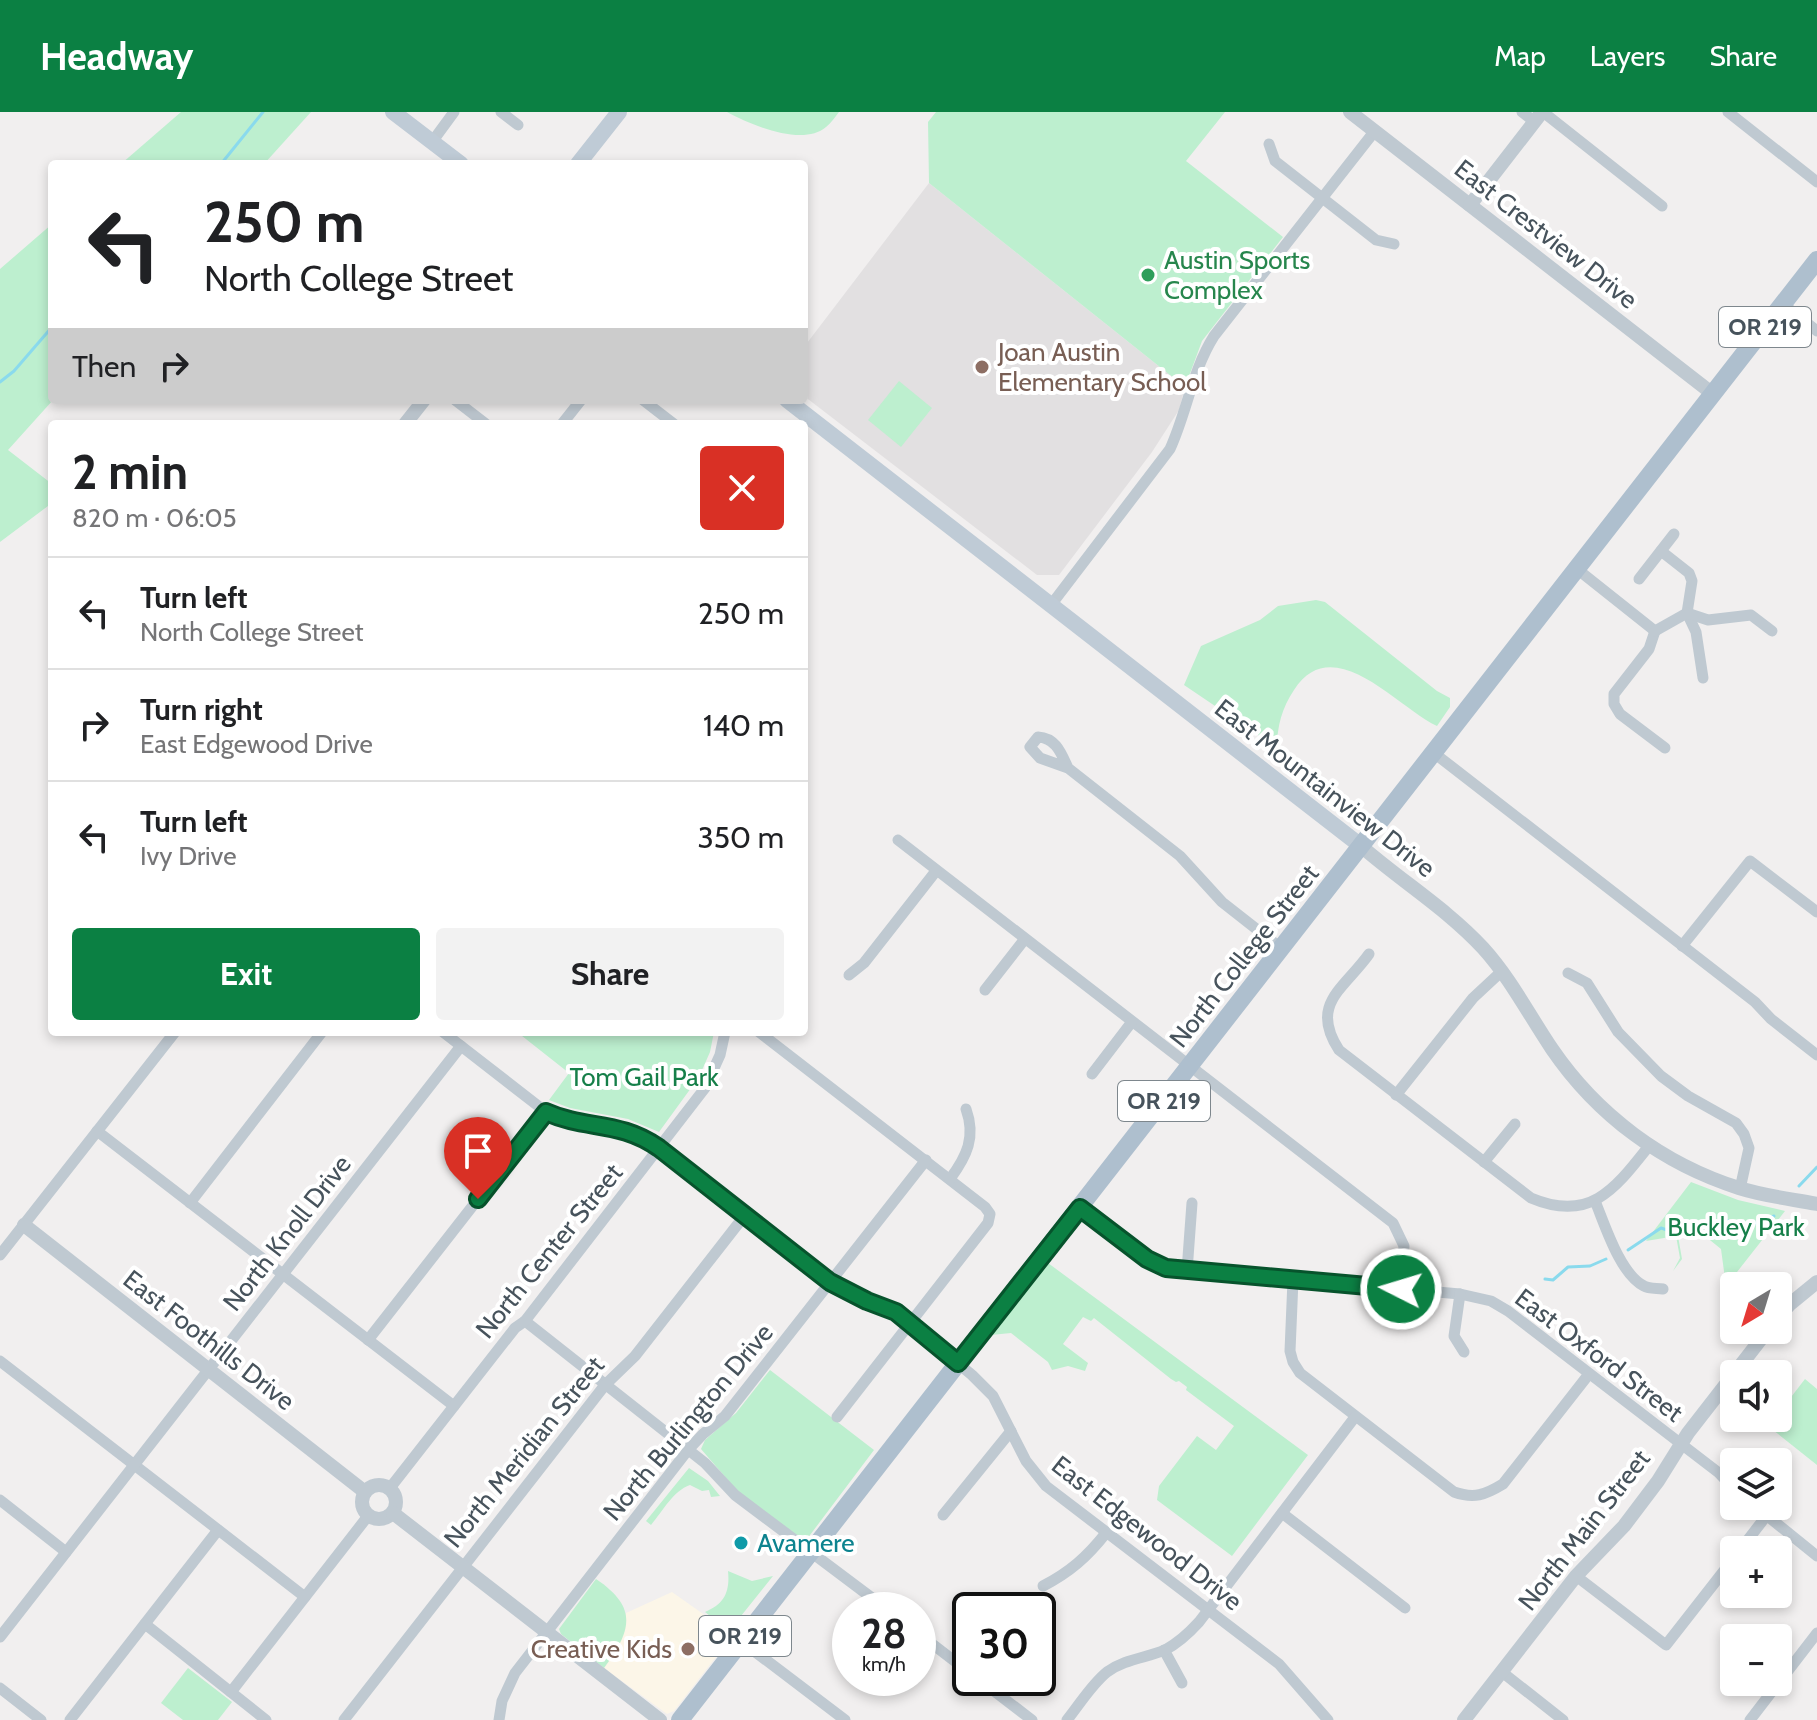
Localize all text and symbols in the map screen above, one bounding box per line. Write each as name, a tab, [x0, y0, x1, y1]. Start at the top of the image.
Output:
text: Headway	[40, 33, 193, 80]
text: Map	[1494, 39, 1546, 73]
text: Layers	[1590, 39, 1665, 73]
text: Share	[1709, 39, 1777, 73]
street label: East Crestview Drive	[1448, 153, 1644, 315]
text: 250 m	[204, 188, 365, 256]
icon: left	[72, 192, 176, 296]
place label: Austin Sports Complex	[1164, 244, 1311, 306]
text: North College Street	[204, 256, 513, 300]
marker: Austin Sports Complex	[1139, 266, 1157, 284]
road number: OR 219	[1719, 307, 1811, 347]
place label: Joan Austin Elementary School	[997, 336, 1206, 398]
icon: right	[152, 344, 196, 388]
text: Then	[72, 348, 136, 385]
marker: Joan Austin Elementary School	[973, 358, 991, 376]
text: 2 min	[72, 443, 188, 501]
button: close	[700, 446, 784, 530]
text: 820 m · 06:05	[72, 502, 237, 534]
text: Turn left	[140, 579, 248, 616]
icon: left	[72, 591, 116, 635]
text: 250 m	[698, 595, 784, 632]
text: North College Street	[140, 616, 364, 648]
text: Turn right	[140, 691, 263, 728]
street label: East Mountainview Drive	[1208, 692, 1442, 884]
icon: right	[72, 703, 116, 747]
text: 140 m	[703, 707, 784, 744]
text: East Edgewood Drive	[140, 728, 373, 760]
text: Turn left	[140, 803, 248, 840]
icon: left	[72, 815, 116, 859]
text: 350 m	[698, 819, 784, 856]
text: Ivy Drive	[140, 840, 237, 872]
street label: North College Street	[1163, 858, 1326, 1054]
button: Exit	[72, 928, 420, 1020]
button: Share	[436, 928, 784, 1020]
park label: Tom Gail Park	[569, 1061, 719, 1093]
road number: OR 219	[1118, 1081, 1210, 1121]
pin	[444, 1117, 512, 1199]
icon: arrive	[456, 1129, 500, 1173]
street label: North Knoll Drive	[216, 1149, 358, 1317]
street label: North Center Street	[469, 1157, 629, 1345]
park label: Buckley Park	[1667, 1211, 1805, 1243]
position arrow	[1359, 1247, 1443, 1331]
street label: East Foothills Drive	[117, 1263, 301, 1417]
north arrow	[1720, 1272, 1792, 1344]
map controls	[1720, 1272, 1792, 1696]
street label: East Oxford Street	[1509, 1281, 1689, 1429]
street label: North Burlington Drive	[596, 1317, 780, 1527]
street label: North Meridian Street	[437, 1350, 611, 1554]
button: sound	[1720, 1360, 1792, 1432]
street label: North Main Street	[1511, 1443, 1657, 1617]
button: layers	[1720, 1448, 1792, 1520]
street label: East Edgewood Drive	[1045, 1449, 1249, 1617]
place label: Avamere	[757, 1527, 855, 1559]
marker: Avamere	[732, 1534, 750, 1552]
button: +	[1720, 1536, 1792, 1608]
speed limit sign: 30	[952, 1592, 1056, 1696]
text: 28	[861, 1609, 907, 1658]
road number: OR 219	[699, 1616, 791, 1656]
button: −	[1720, 1624, 1792, 1696]
place label: Creative Kids	[531, 1633, 672, 1665]
marker: Creative Kids	[679, 1640, 697, 1658]
text: km/h	[862, 1652, 906, 1676]

